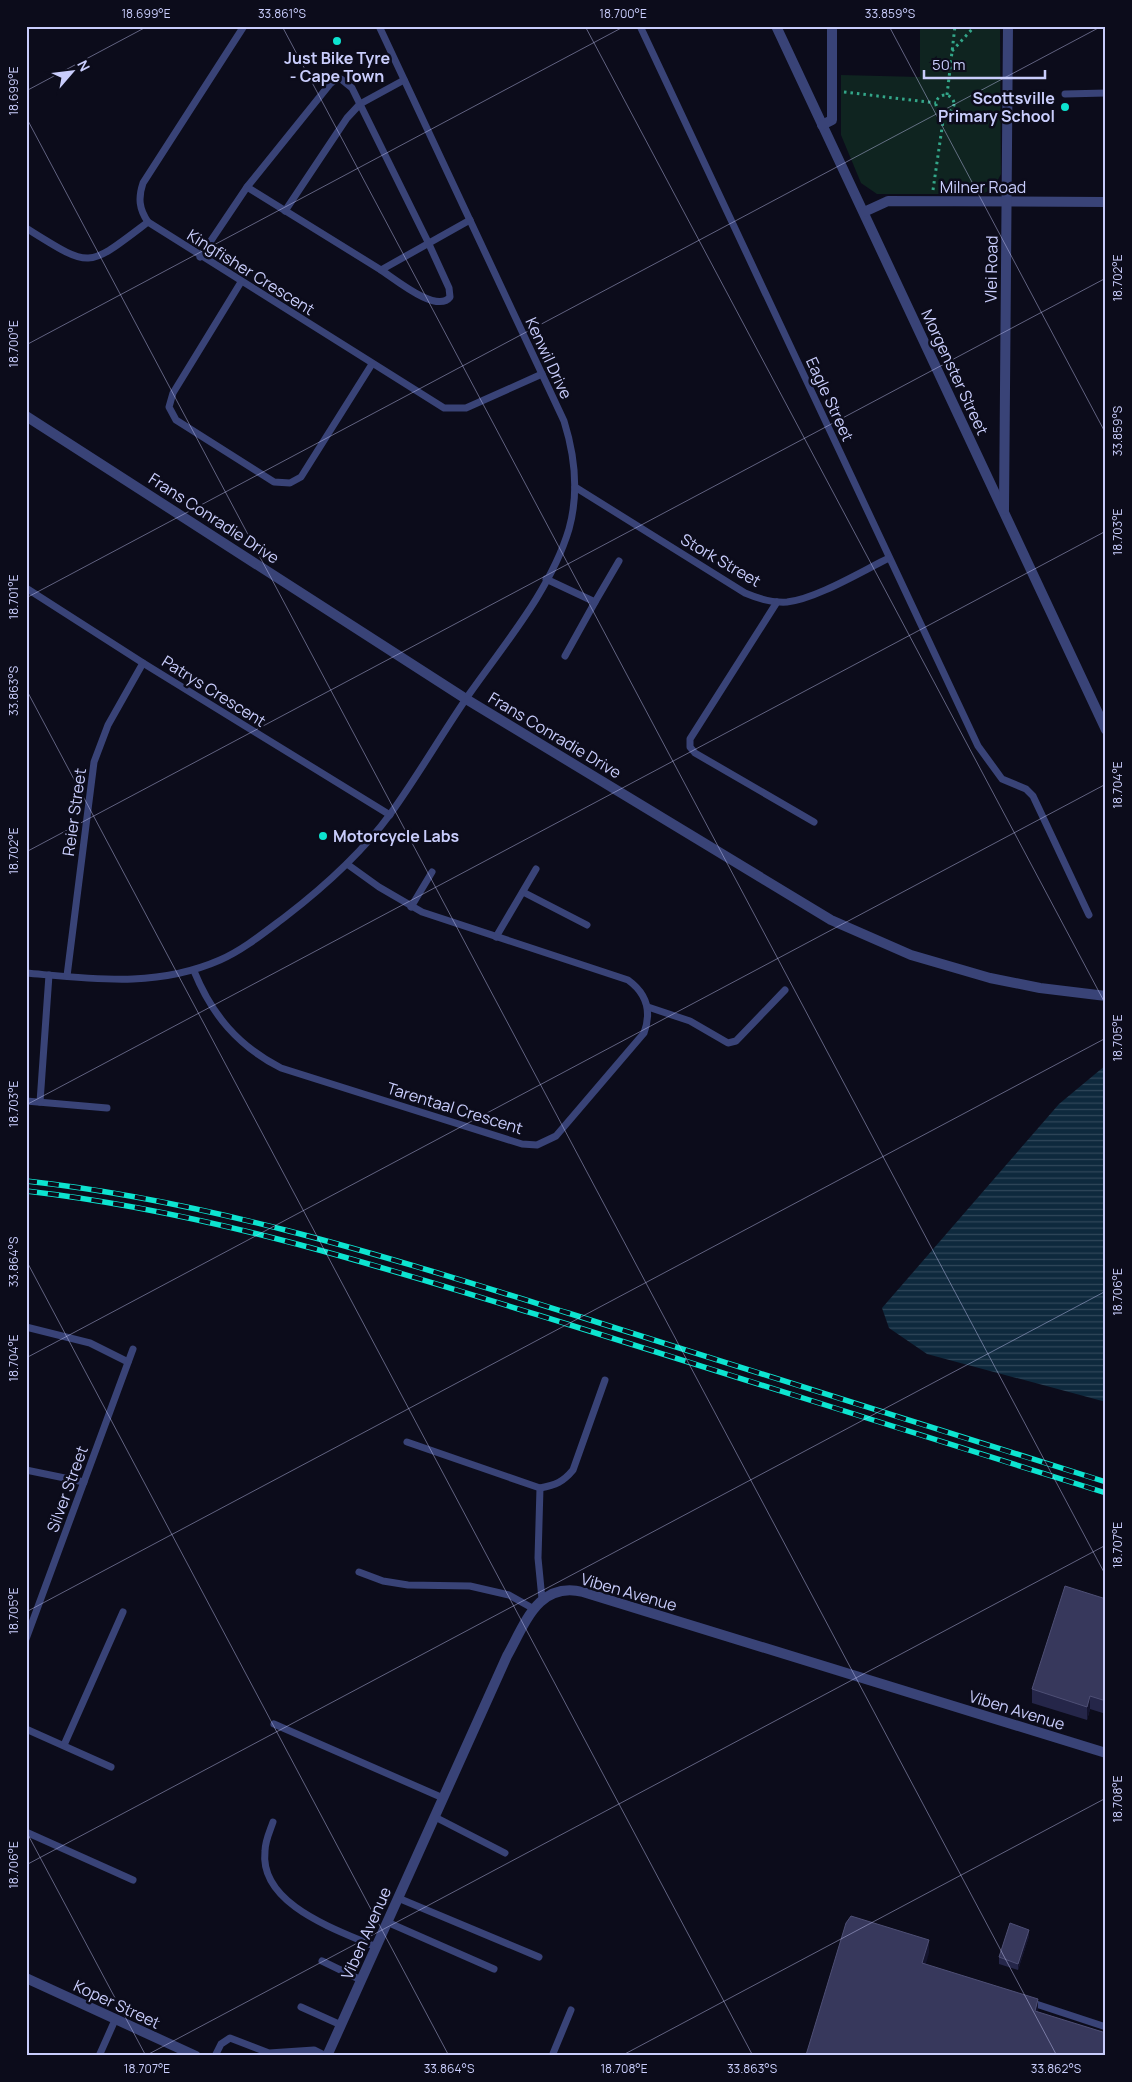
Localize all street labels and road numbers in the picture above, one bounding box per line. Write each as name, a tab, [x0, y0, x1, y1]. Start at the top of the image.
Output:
street label: Milner Road	[940, 176, 1026, 198]
street label: Kingfisher Crescent	[183, 224, 319, 320]
street label: Vlei Road	[979, 235, 1003, 303]
street label: Morgenster Street	[916, 306, 994, 438]
street label: Kenwil Drive	[520, 314, 578, 402]
street label: Eagle Street	[801, 353, 859, 445]
street label: Frans Conradie Drive	[145, 468, 283, 568]
street label: Stork Street	[677, 528, 765, 592]
street label: Patrys Crescent	[158, 650, 270, 732]
street label: Frans Conradie Drive	[484, 687, 626, 783]
street label: Reier Street	[57, 767, 91, 857]
street label: Tarentaal Crescent	[384, 1077, 526, 1139]
street label: Silver Street	[41, 1443, 93, 1535]
street label: Viben Avenue	[578, 1568, 680, 1616]
street label: Viben Avenue	[966, 1685, 1068, 1735]
street label: Viben Avenue	[336, 1883, 396, 1983]
street label: Koper Street	[70, 1974, 164, 2034]

